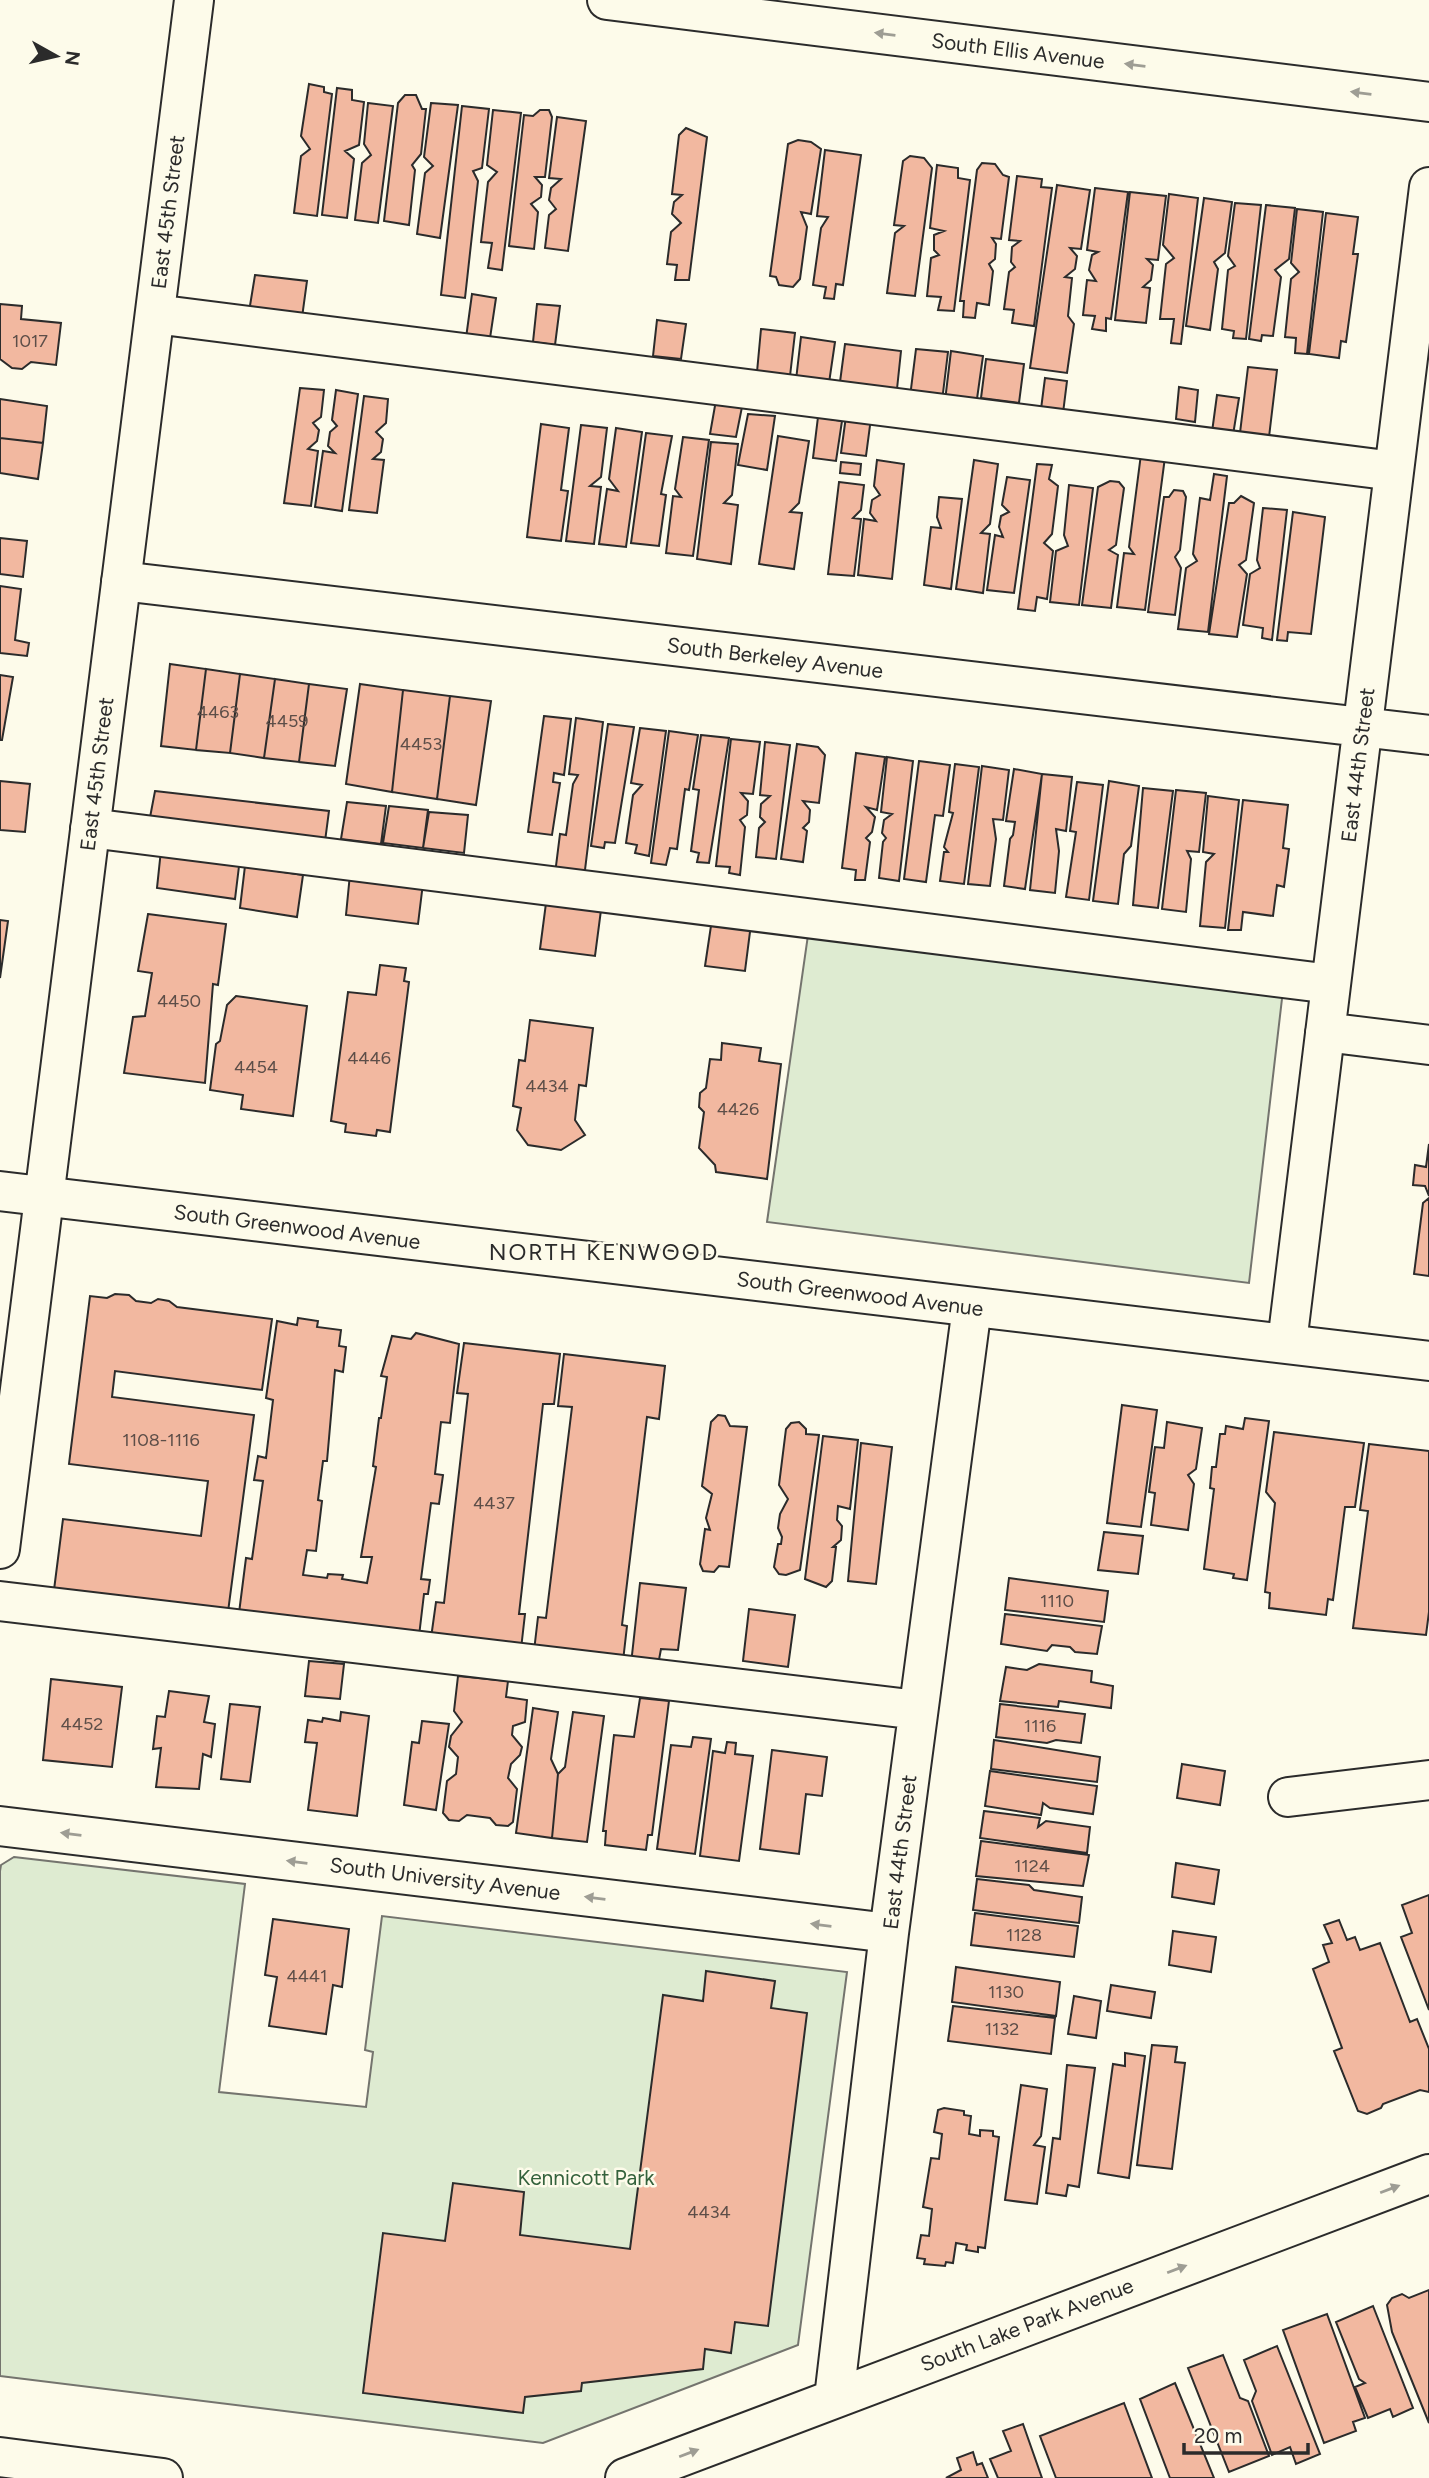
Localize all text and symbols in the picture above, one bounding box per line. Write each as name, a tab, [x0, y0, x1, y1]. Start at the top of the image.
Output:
north arrow	[21, 21, 91, 91]
street label: South Ellis Avenue	[930, 27, 1106, 74]
one-way arrow	[874, 29, 896, 40]
text: N	[60, 49, 85, 67]
one-way arrow	[1124, 60, 1146, 71]
one-way arrow	[1350, 88, 1372, 99]
street label: East 45th Street	[146, 134, 189, 290]
house number: 1017	[12, 330, 48, 352]
street label: South Berkeley Avenue	[666, 632, 885, 683]
street label: East 44th Street	[1336, 686, 1379, 844]
street label: East 45th Street	[75, 696, 118, 852]
house number: 4463	[197, 701, 239, 723]
house number: 4459	[266, 710, 308, 732]
house number: 4453	[400, 733, 442, 755]
house number: 4450	[157, 990, 201, 1012]
house number: 4446	[347, 1047, 391, 1069]
house number: 4454	[234, 1056, 278, 1078]
house number: 4434	[525, 1075, 569, 1097]
house number: 4426	[717, 1098, 759, 1120]
street label: South Greenwood Avenue	[172, 1199, 422, 1254]
district label: NORTH KENWOOD	[489, 1238, 719, 1266]
street label: South Greenwood Avenue	[735, 1266, 985, 1321]
house number: 1108-1116	[122, 1429, 200, 1451]
house number: 4437	[473, 1492, 515, 1514]
house number: 1110	[1040, 1590, 1074, 1612]
house number: 4452	[61, 1713, 103, 1735]
house number: 1116	[1024, 1715, 1056, 1737]
street label: East 44th Street	[878, 1773, 921, 1931]
one-way arrow	[60, 1829, 82, 1840]
street label: South University Avenue	[328, 1852, 562, 1905]
house number: 1124	[1014, 1855, 1050, 1877]
one-way arrow	[285, 1856, 307, 1867]
one-way arrow	[584, 1892, 606, 1903]
one-way arrow	[810, 1919, 832, 1930]
house number: 1128	[1006, 1924, 1042, 1946]
house number: 4441	[287, 1965, 327, 1987]
house number: 1130	[988, 1981, 1024, 2003]
house number: 1132	[985, 2018, 1019, 2040]
park label: Kennicott Park	[518, 2165, 655, 2190]
one-way arrow	[1379, 2183, 1400, 2194]
house number: 4434	[687, 2201, 731, 2223]
one-way arrow	[1166, 2263, 1187, 2274]
street label: South Lake Park Avenue	[917, 2272, 1137, 2377]
scale bar	[1184, 2412, 1308, 2456]
text: 20 m	[1194, 2423, 1242, 2448]
one-way arrow	[679, 2448, 700, 2459]

